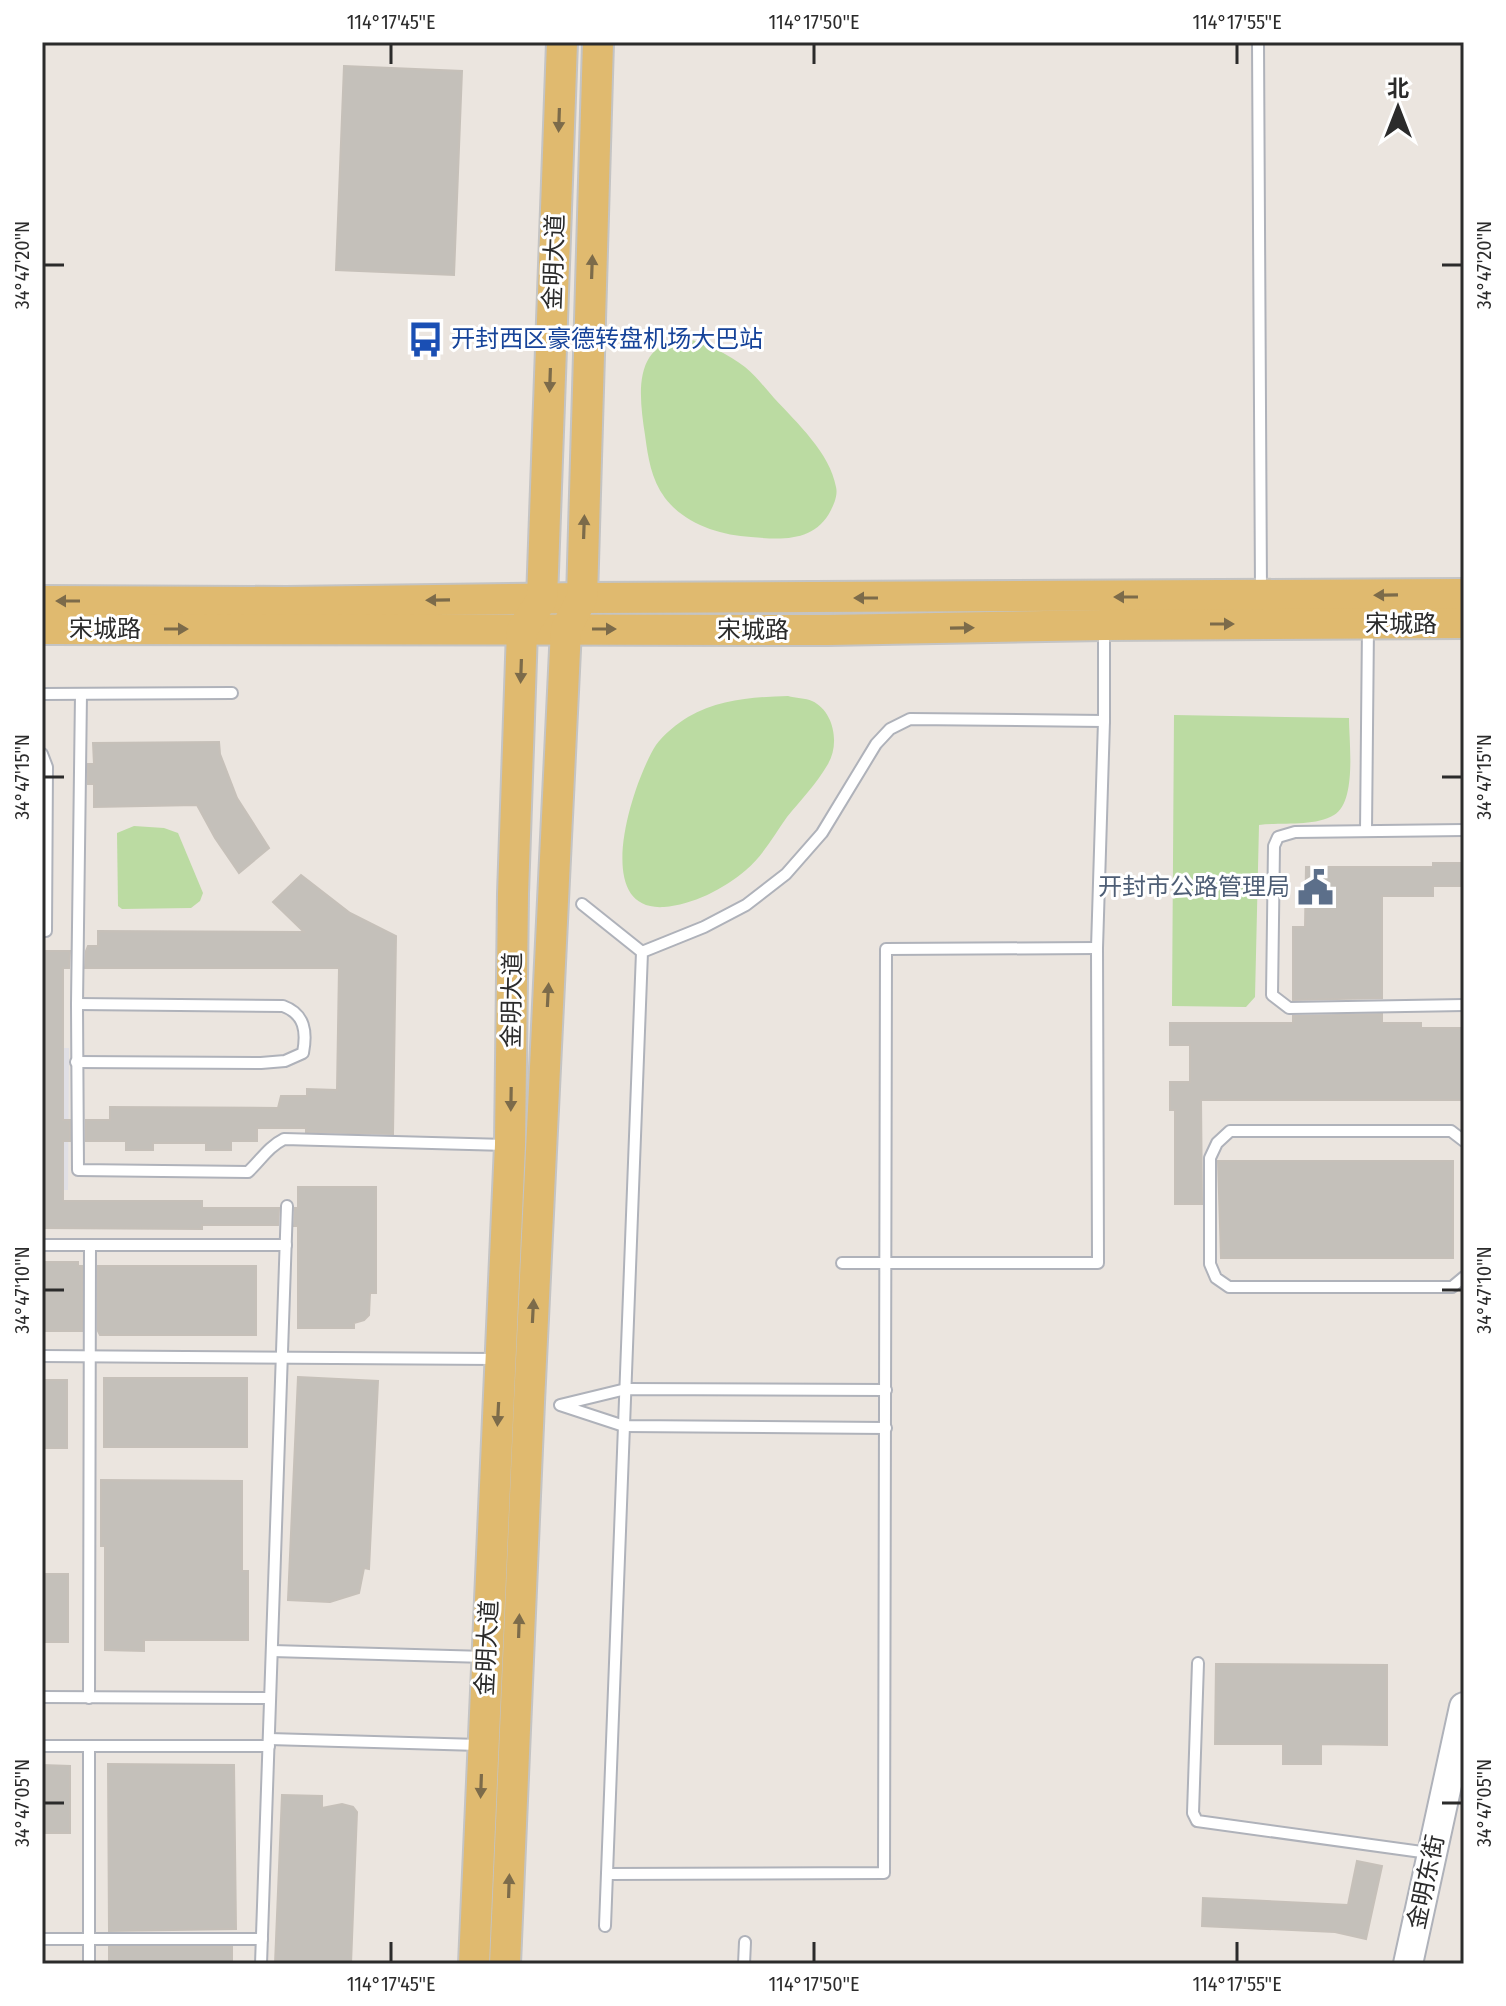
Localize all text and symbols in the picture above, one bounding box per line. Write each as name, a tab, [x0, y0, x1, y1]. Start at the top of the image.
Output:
text: 114°17'45"E	[347, 10, 435, 34]
text: 114°17'50"E	[769, 10, 859, 34]
text: 114°17'55"E	[1192, 10, 1282, 34]
north arrow	[1358, 68, 1438, 148]
text: 北	[1387, 75, 1409, 102]
one-way arrow	[552, 108, 565, 133]
street label: 金明大道	[538, 214, 570, 310]
text: 34°47'20"N	[10, 221, 34, 309]
text: 34°47'20"N	[1472, 221, 1496, 309]
one-way arrow	[585, 254, 598, 279]
bus stop icon: 开封西区豪德转盘机场大巴站	[406, 320, 444, 358]
place label: 开封西区豪德转盘机场大巴站	[451, 325, 763, 353]
one-way arrow	[543, 368, 556, 393]
one-way arrow	[578, 514, 591, 539]
one-way arrow	[1373, 589, 1398, 602]
one-way arrow	[1113, 591, 1138, 603]
one-way arrow	[853, 592, 878, 604]
one-way arrow	[425, 594, 450, 606]
one-way arrow	[55, 595, 80, 607]
street label: 宋城路	[1365, 610, 1437, 638]
street label: 宋城路	[69, 615, 141, 643]
street label: 宋城路	[717, 616, 789, 644]
one-way arrow	[1210, 618, 1235, 630]
one-way arrow	[950, 621, 975, 634]
one-way arrow	[164, 623, 189, 635]
one-way arrow	[592, 623, 617, 635]
one-way arrow	[514, 659, 527, 684]
text: 34°47'15"N	[10, 734, 34, 820]
text: 34°47'15"N	[1472, 734, 1496, 820]
public building icon: 开封市公路管理局	[1297, 868, 1335, 906]
place label: 开封市公路管理局	[1098, 873, 1290, 901]
street label: 金明大道	[497, 952, 527, 1048]
one-way arrow	[542, 982, 555, 1007]
one-way arrow	[505, 1087, 517, 1112]
text: 34°47'10"N	[10, 1246, 34, 1334]
text: 34°47'10"N	[1472, 1246, 1496, 1334]
one-way arrow	[527, 1298, 540, 1323]
one-way arrow	[492, 1402, 505, 1427]
street label: 金明大道	[471, 1599, 503, 1697]
one-way arrow	[513, 1613, 526, 1638]
text: 34°47'05"N	[10, 1759, 34, 1847]
text: 34°47'05"N	[1472, 1759, 1496, 1847]
one-way arrow	[474, 1774, 487, 1799]
street label: 金明东街	[1402, 1832, 1450, 1932]
one-way arrow	[502, 1873, 515, 1898]
text: 114°17'45"E	[347, 1972, 435, 1996]
text: 114°17'50"E	[769, 1972, 859, 1996]
text: 114°17'55"E	[1192, 1972, 1282, 1996]

